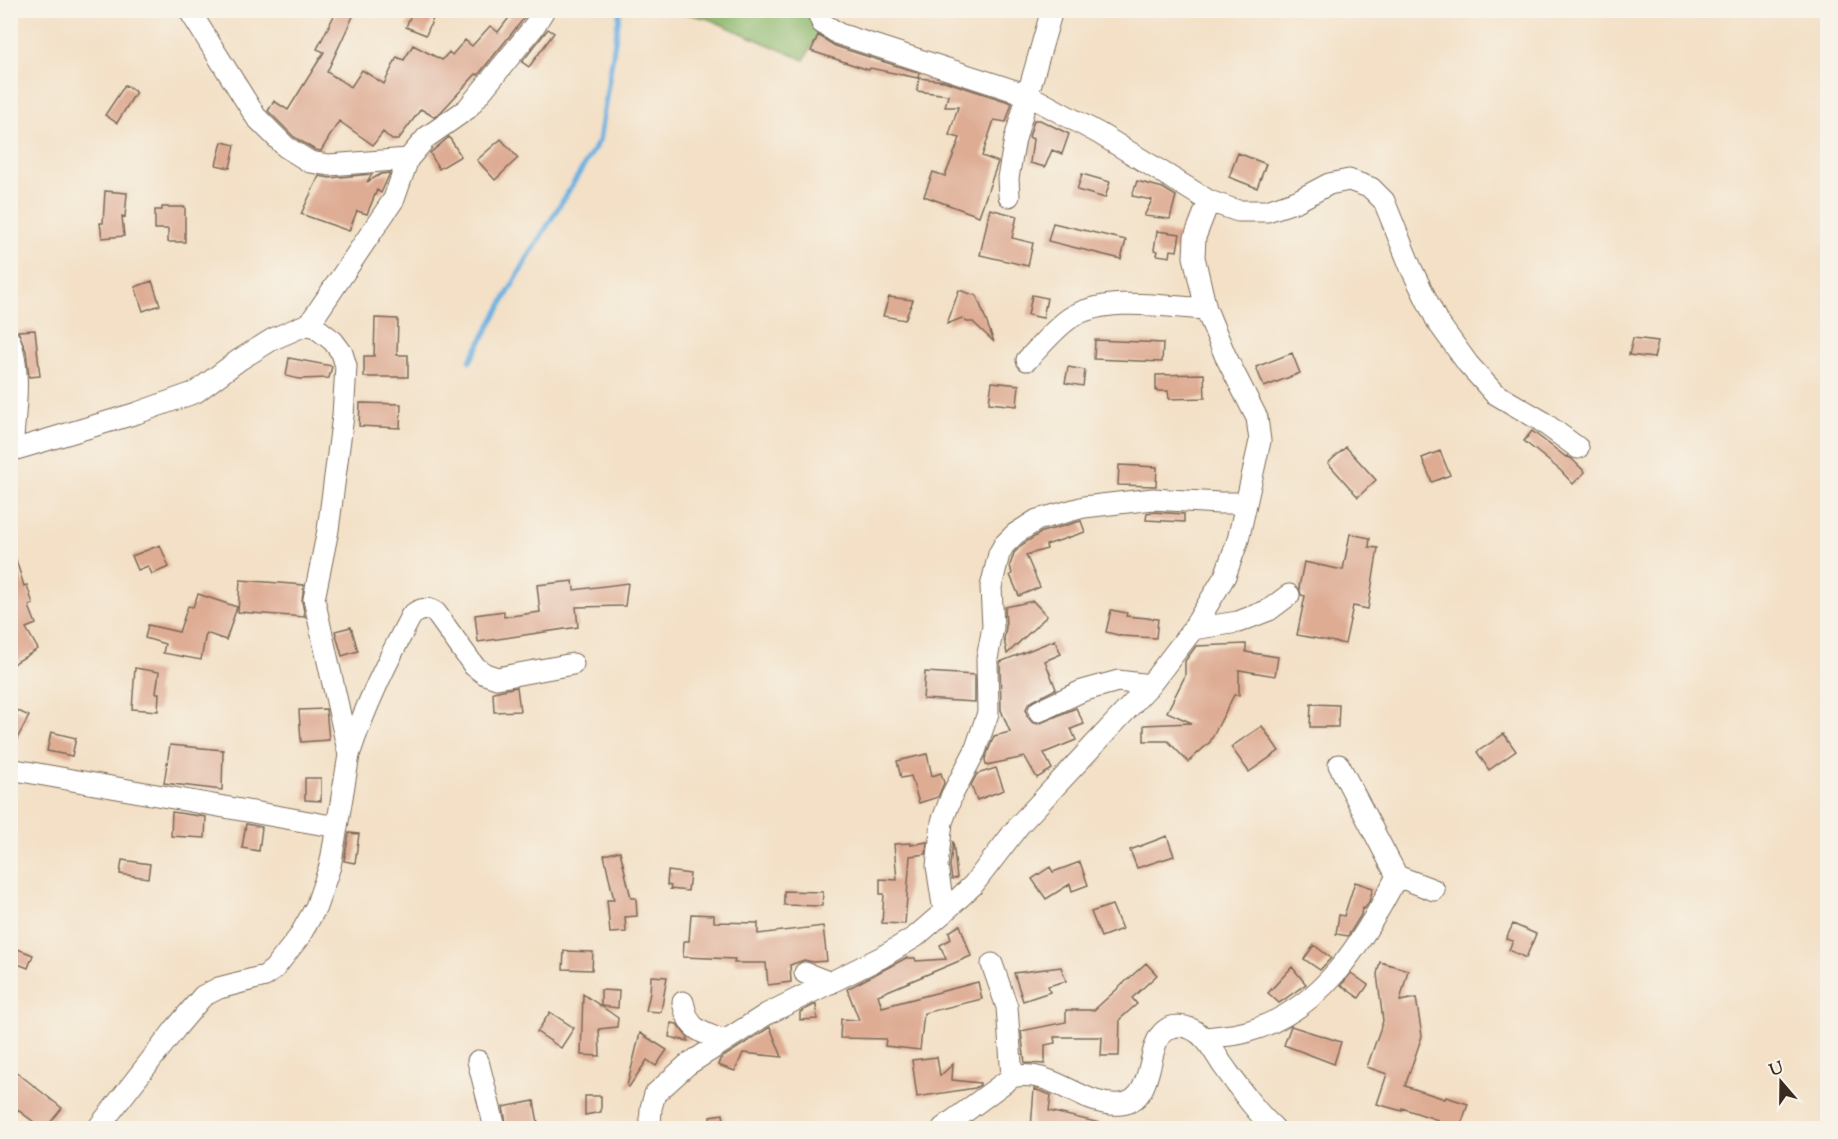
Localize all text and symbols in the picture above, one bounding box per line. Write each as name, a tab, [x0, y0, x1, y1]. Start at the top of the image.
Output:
north arrow	[1751, 1052, 1811, 1112]
text: U	[1767, 1057, 1788, 1083]

